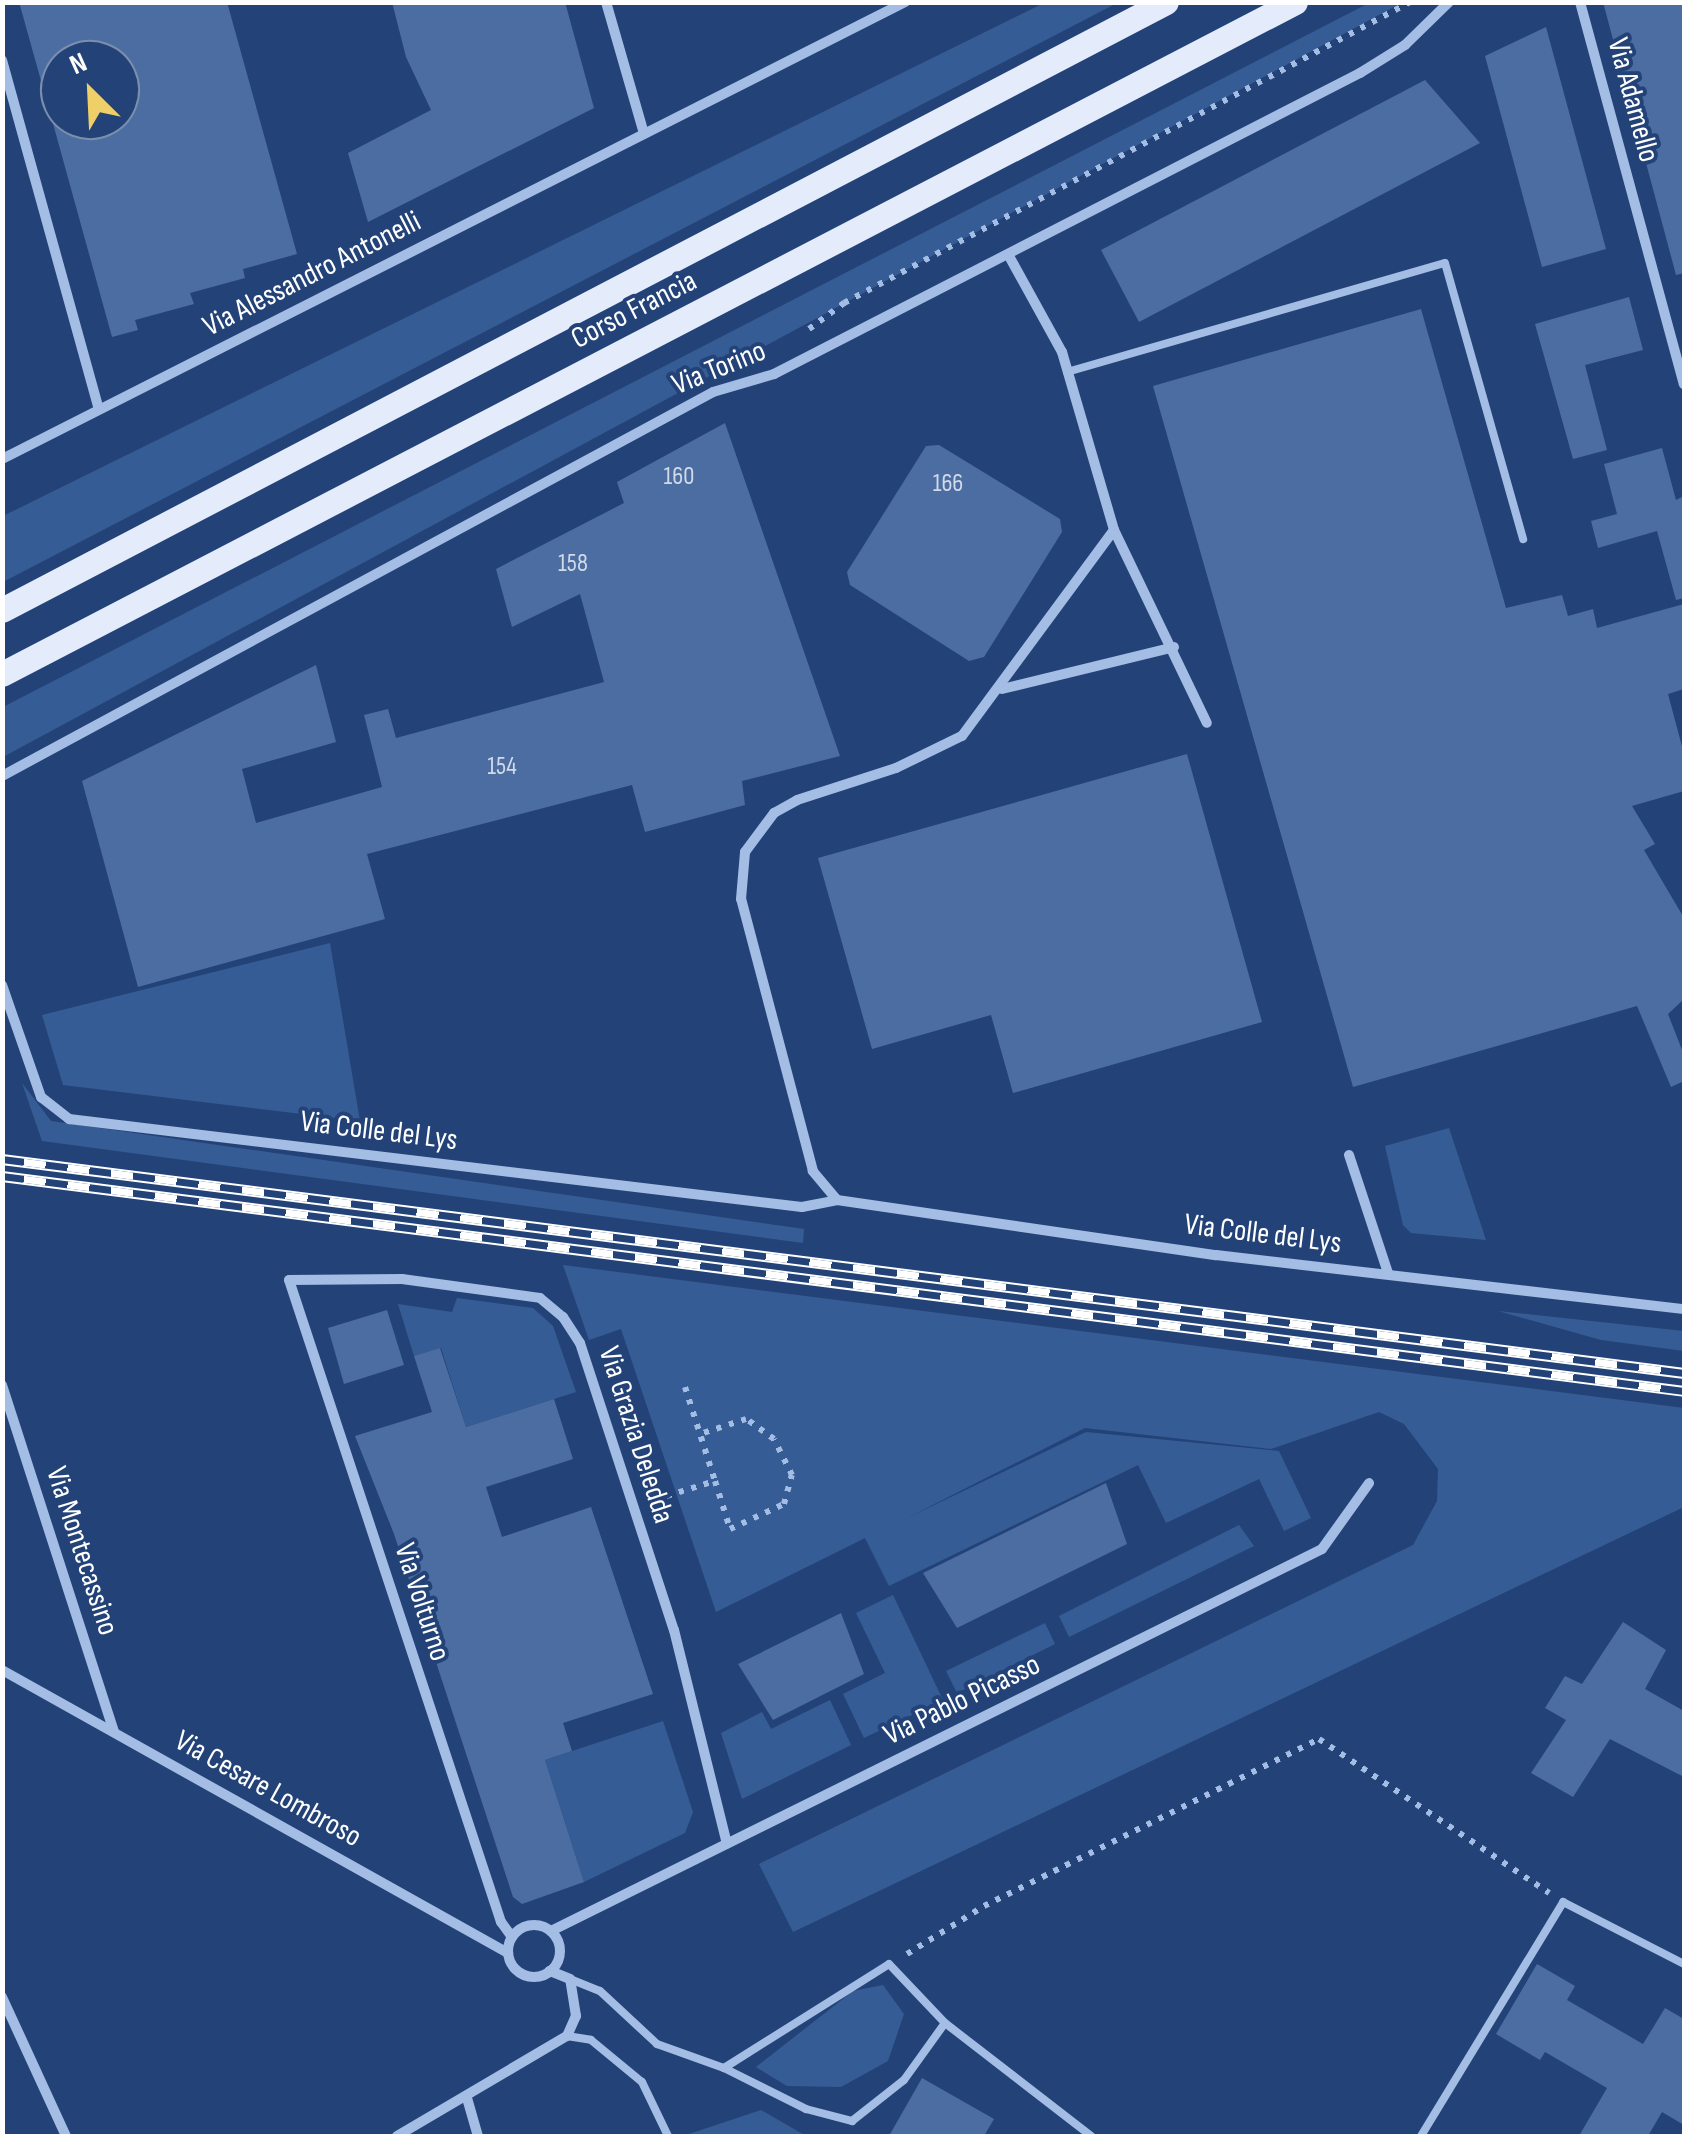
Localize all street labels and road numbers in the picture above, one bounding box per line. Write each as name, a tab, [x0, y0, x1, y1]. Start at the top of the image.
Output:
street label: Via Adamello	[1599, 34, 1667, 166]
street label: Via Alessandro Antonelli	[197, 204, 427, 344]
street label: Corso Francia	[565, 263, 703, 357]
street label: Via Torino	[667, 333, 771, 403]
street label: Via Colle del Lys	[298, 1104, 460, 1158]
street label: Via Colle del Lys	[1182, 1207, 1344, 1261]
street label: Via Grazia Deledda	[590, 1342, 682, 1528]
street label: Via Montecassino	[38, 1462, 126, 1640]
street label: Via Volturno	[386, 1539, 458, 1665]
street label: Via Pablo Picasso	[878, 1647, 1046, 1753]
street label: Via Cesare Lombroso	[168, 1723, 368, 1855]

